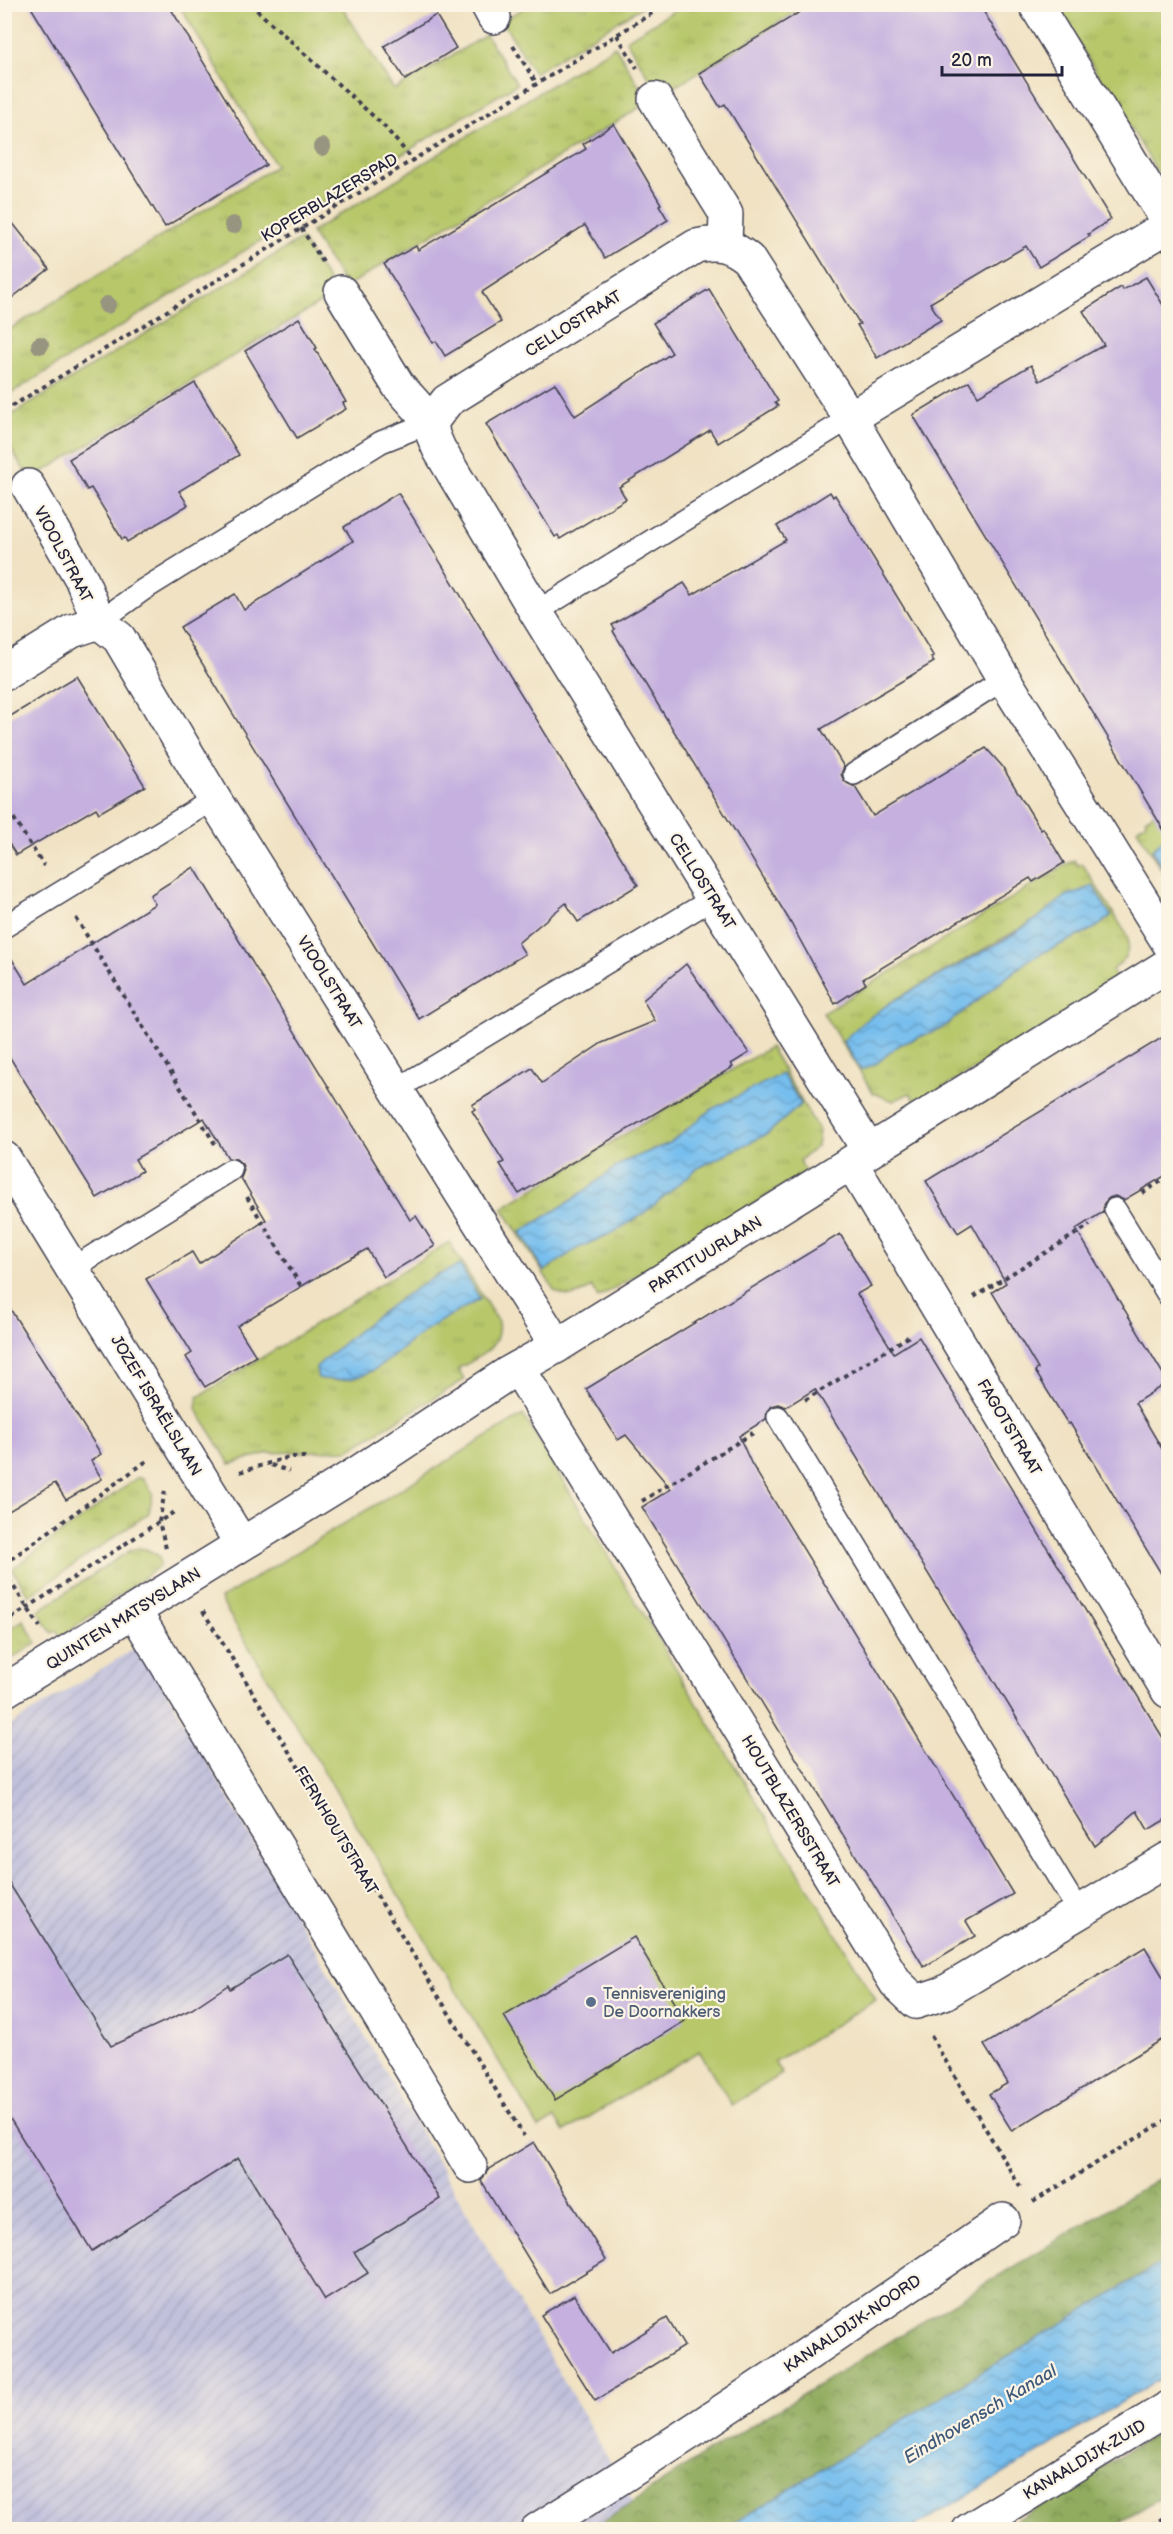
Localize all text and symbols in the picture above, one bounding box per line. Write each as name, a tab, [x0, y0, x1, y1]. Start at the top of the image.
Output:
scale bar	[942, 39, 1062, 77]
text: 20 m	[951, 50, 992, 71]
street label: KOPERBLAZERSPAD	[258, 150, 402, 247]
street label: CELLOSTRAAT	[522, 287, 626, 361]
street label: VIOOLSTRAAT	[29, 503, 96, 606]
street label: CELLOSTRAAT	[665, 830, 739, 934]
street label: VIOOLSTRAAT	[293, 933, 365, 1033]
street label: PARTITUURLAAN	[646, 1213, 766, 1298]
street label: JOZEF ISRAËLSLAAN	[106, 1331, 207, 1480]
street label: FAGOTSTRAAT	[972, 1376, 1045, 1480]
street label: QUINTEN MATSYSLAAN	[43, 1564, 205, 1675]
street label: HOUTBLAZERSSTRAAT	[737, 1732, 843, 1892]
street label: FERNHOUTSTRAAT	[290, 1763, 382, 1899]
place label: Tennisvereniging De Doornakkers	[603, 1985, 726, 2022]
marker: Tennisvereniging De Doornakkers	[584, 1995, 598, 2009]
street label: KANAALDIJK-NOORD	[781, 2271, 925, 2377]
water label: Eindhovensch Kanaal	[900, 2360, 1061, 2468]
street label: KANAALDIJK-ZUID	[1020, 2416, 1149, 2504]

